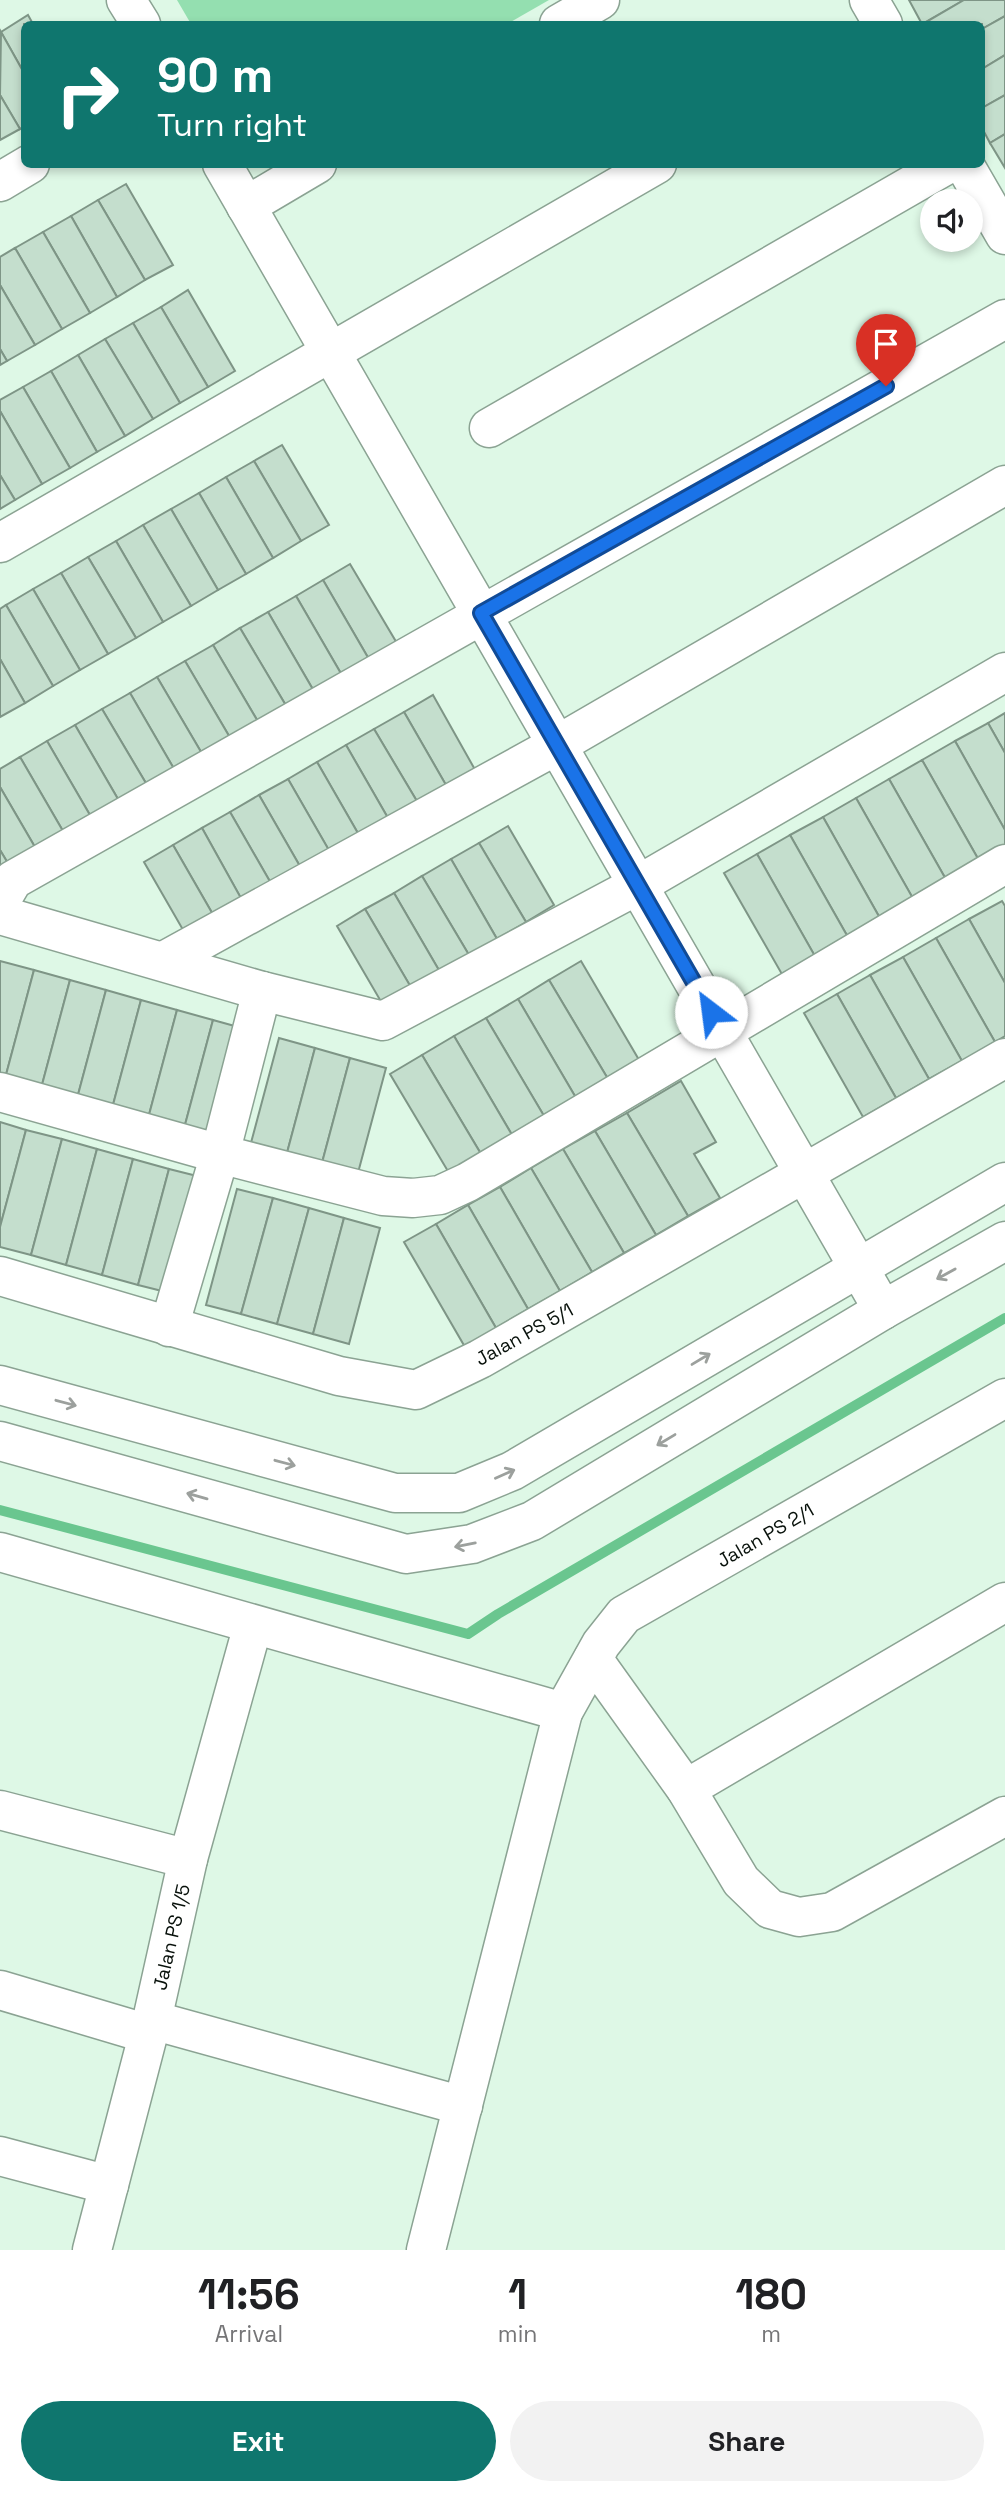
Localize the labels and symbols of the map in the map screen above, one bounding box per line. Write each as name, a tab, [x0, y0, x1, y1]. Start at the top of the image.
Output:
pin	[856, 314, 916, 386]
position arrow	[674, 975, 748, 1049]
one-way arrow	[936, 1267, 956, 1281]
street label: Jalan PS 5/1	[471, 1297, 578, 1372]
one-way arrow	[691, 1351, 711, 1365]
one-way arrow	[54, 1397, 77, 1410]
one-way arrow	[656, 1434, 676, 1448]
one-way arrow	[273, 1457, 296, 1470]
one-way arrow	[494, 1467, 515, 1480]
one-way arrow	[186, 1489, 209, 1502]
street label: Jalan PS 2/1	[712, 1498, 818, 1573]
one-way arrow	[454, 1538, 477, 1552]
street label: Jalan PS 1/5	[147, 1882, 196, 1993]

